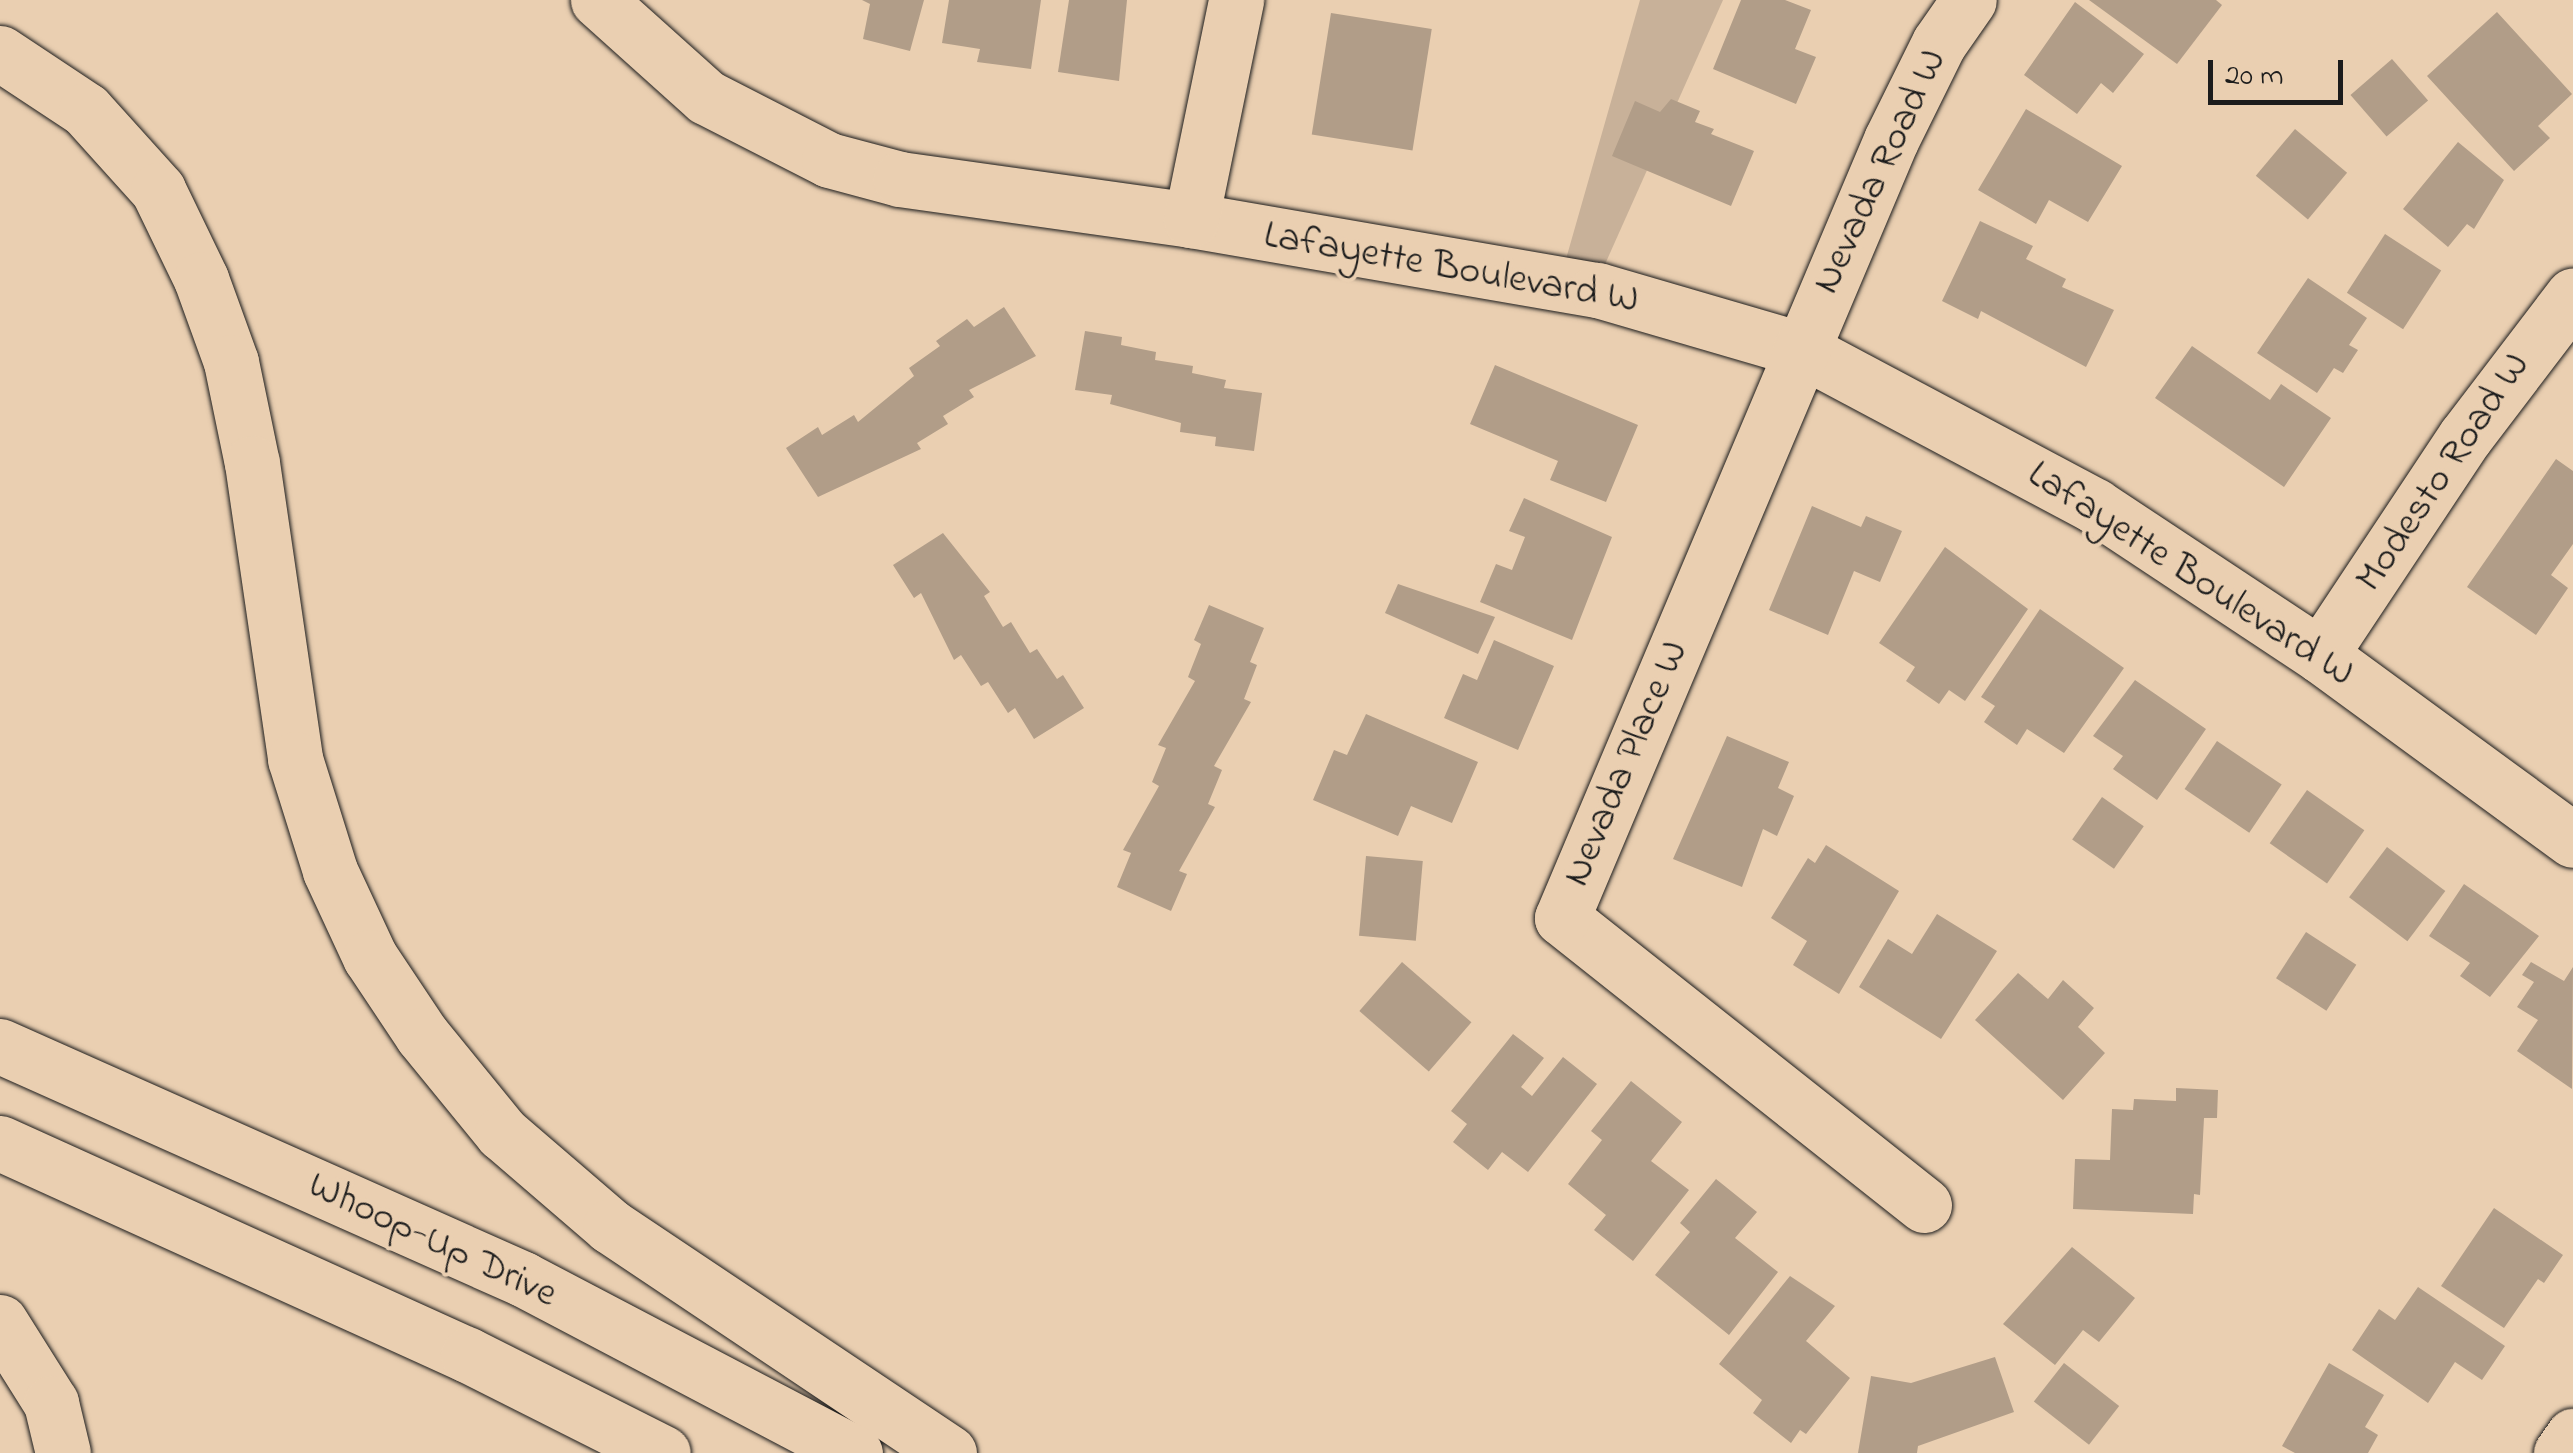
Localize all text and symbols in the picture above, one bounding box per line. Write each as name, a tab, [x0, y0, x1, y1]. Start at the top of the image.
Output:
scale bar	[2213, 40, 2348, 102]
street label: Nevada Road W	[1803, 42, 1959, 302]
text: 20 m	[2225, 55, 2284, 99]
street label: Lafayette Boulevard W	[1260, 212, 1642, 326]
street label: Modesto Road W	[2346, 344, 2542, 602]
street label: Lafayette Boulevard W	[2018, 452, 2362, 698]
street label: Nevada Place W	[1554, 634, 1700, 894]
street label: Whoop-Up Drive	[300, 1162, 564, 1320]

